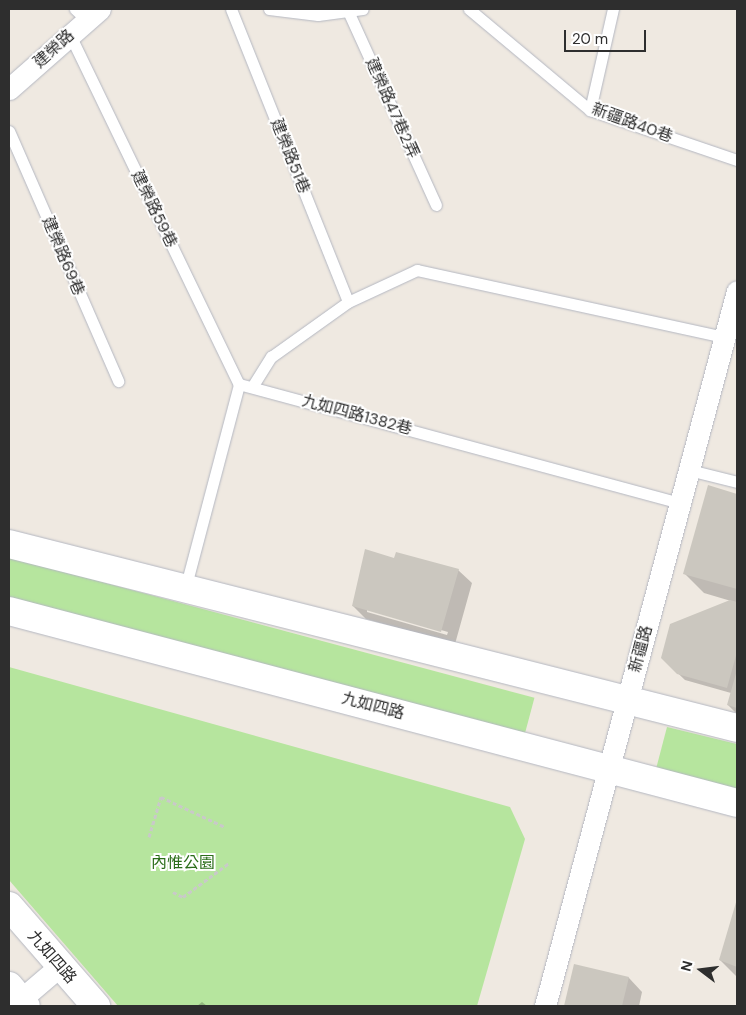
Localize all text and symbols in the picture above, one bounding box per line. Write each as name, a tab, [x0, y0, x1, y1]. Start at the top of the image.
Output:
scale bar	[566, 20, 648, 52]
street label: 建榮路	[30, 26, 78, 72]
text: 20 m	[572, 29, 608, 49]
street label: 建榮路47巷2弄	[361, 55, 423, 161]
street label: 新疆路40巷	[589, 100, 675, 146]
street label: 建榮路51巷	[266, 116, 314, 196]
street label: 建榮路59巷	[127, 167, 181, 251]
street label: 建榮路69巷	[38, 214, 88, 298]
street label: 九如四路1382巷	[300, 391, 414, 439]
street label: 新疆路	[626, 623, 656, 675]
street label: 九如四路	[340, 688, 406, 724]
park label: 內惟公園	[151, 853, 215, 873]
street label: 九如四路	[24, 927, 80, 987]
north arrow	[676, 945, 726, 995]
text: N	[676, 959, 697, 973]

